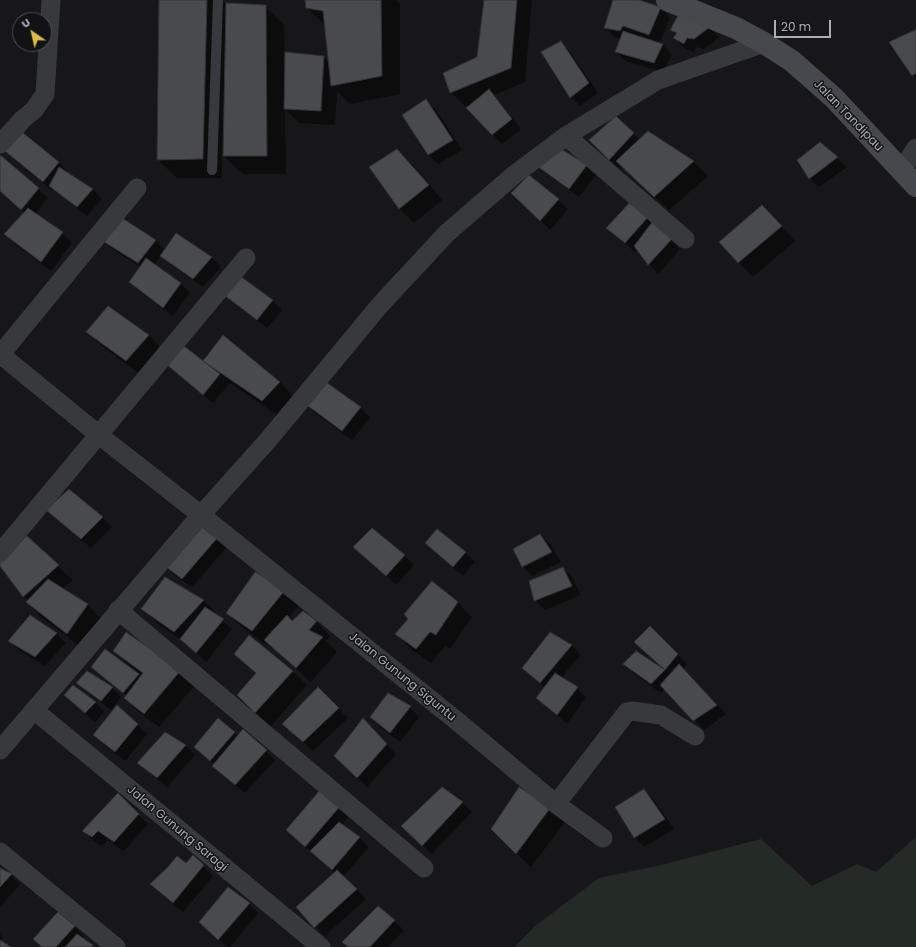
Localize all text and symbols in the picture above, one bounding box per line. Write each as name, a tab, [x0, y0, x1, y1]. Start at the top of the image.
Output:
north arrow	[12, 12, 52, 52]
scale bar	[776, 12, 833, 38]
text: U	[18, 14, 34, 32]
text: 20 m	[781, 18, 811, 35]
street label: Jalan Tandipau	[810, 77, 886, 155]
street label: Jalan Gunung Siguntu	[346, 629, 458, 725]
street label: Jalan Gunung Saragi	[124, 783, 230, 875]

